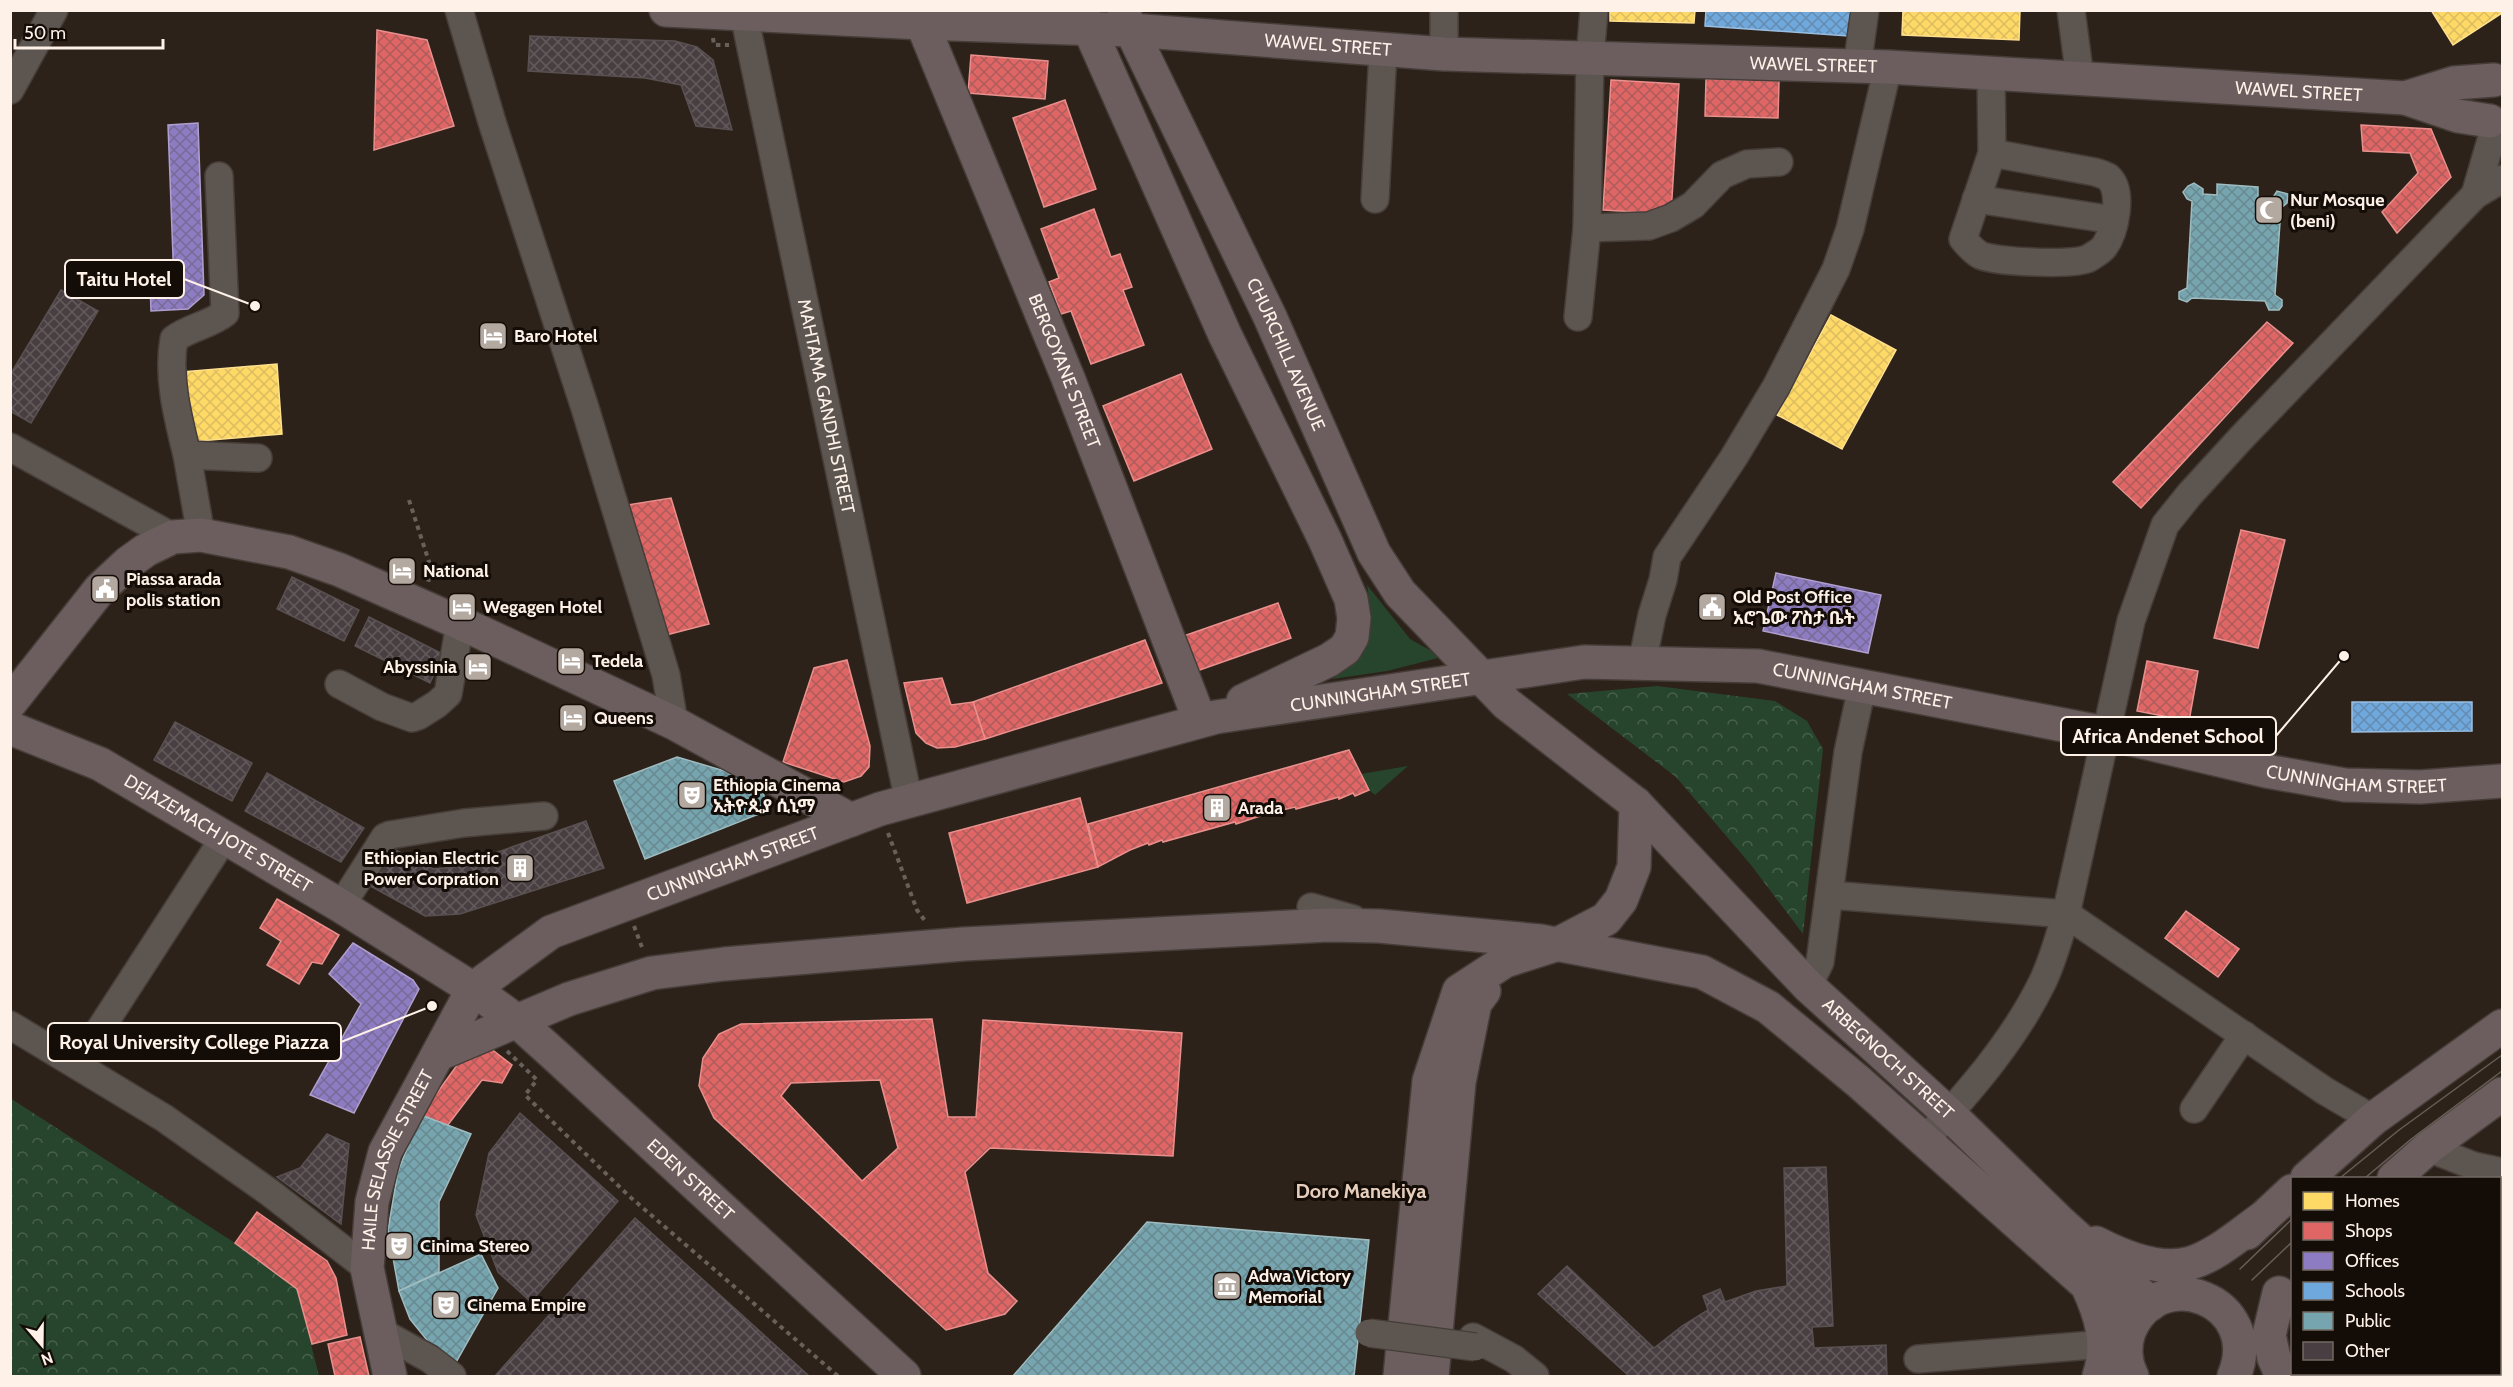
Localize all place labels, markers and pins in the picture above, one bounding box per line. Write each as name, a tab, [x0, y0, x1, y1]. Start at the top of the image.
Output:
place label: Nur Mosque (beni)	[2290, 189, 2385, 232]
mosque icon: Nur Mosque (beni)	[2253, 194, 2285, 226]
callout: Taitu Hotel	[65, 260, 184, 298]
hotel icon: Baro Hotel	[477, 320, 509, 352]
place label: Baro Hotel	[514, 325, 598, 347]
hotel icon: National	[386, 555, 418, 587]
place label: National	[423, 560, 489, 582]
place label: Piassa arada polis station	[126, 568, 221, 611]
public building icon: Piassa arada polis station	[89, 573, 121, 605]
place label: Old Post Office አሮጌው ፖስታ ቤት	[1733, 586, 1855, 629]
hotel icon: Wegagen Hotel	[446, 591, 478, 623]
public building icon: Old Post Office አሮጌው ፖስታ ቤት	[1696, 591, 1728, 623]
place label: Wegagen Hotel	[483, 596, 603, 618]
hotel icon: Tedela	[555, 645, 587, 677]
place label: Tedela	[592, 650, 643, 672]
hotel icon: Abyssinia	[462, 651, 494, 683]
place label: Abyssinia	[383, 656, 457, 678]
hotel icon: Queens	[557, 702, 589, 734]
place label: Queens	[594, 707, 654, 729]
callout: Africa Andenet School	[2061, 717, 2276, 755]
place label: Ethiopia Cinema ኢትዮጲያ ሲኒማ	[713, 774, 841, 817]
theatre icon: Ethiopia Cinema ኢትዮጲያ ሲኒማ	[676, 779, 708, 811]
building icon: Arada	[1201, 792, 1233, 824]
place label: Arada	[1238, 797, 1283, 819]
place label: Ethiopian Electric Power Corpration	[363, 847, 499, 890]
building icon: Ethiopian Electric Power Corpration	[504, 852, 536, 884]
callout: Royal University College Piazza	[48, 1023, 341, 1061]
theatre icon: Cinima Stereo	[383, 1230, 415, 1262]
place label: Cinima Stereo	[420, 1235, 530, 1257]
place label: Adwa Victory Memorial	[1248, 1265, 1351, 1308]
museum icon: Adwa Victory Memorial	[1211, 1270, 1243, 1302]
theatre icon: Cinema Empire	[430, 1289, 462, 1321]
place label: Cinema Empire	[467, 1294, 586, 1316]

